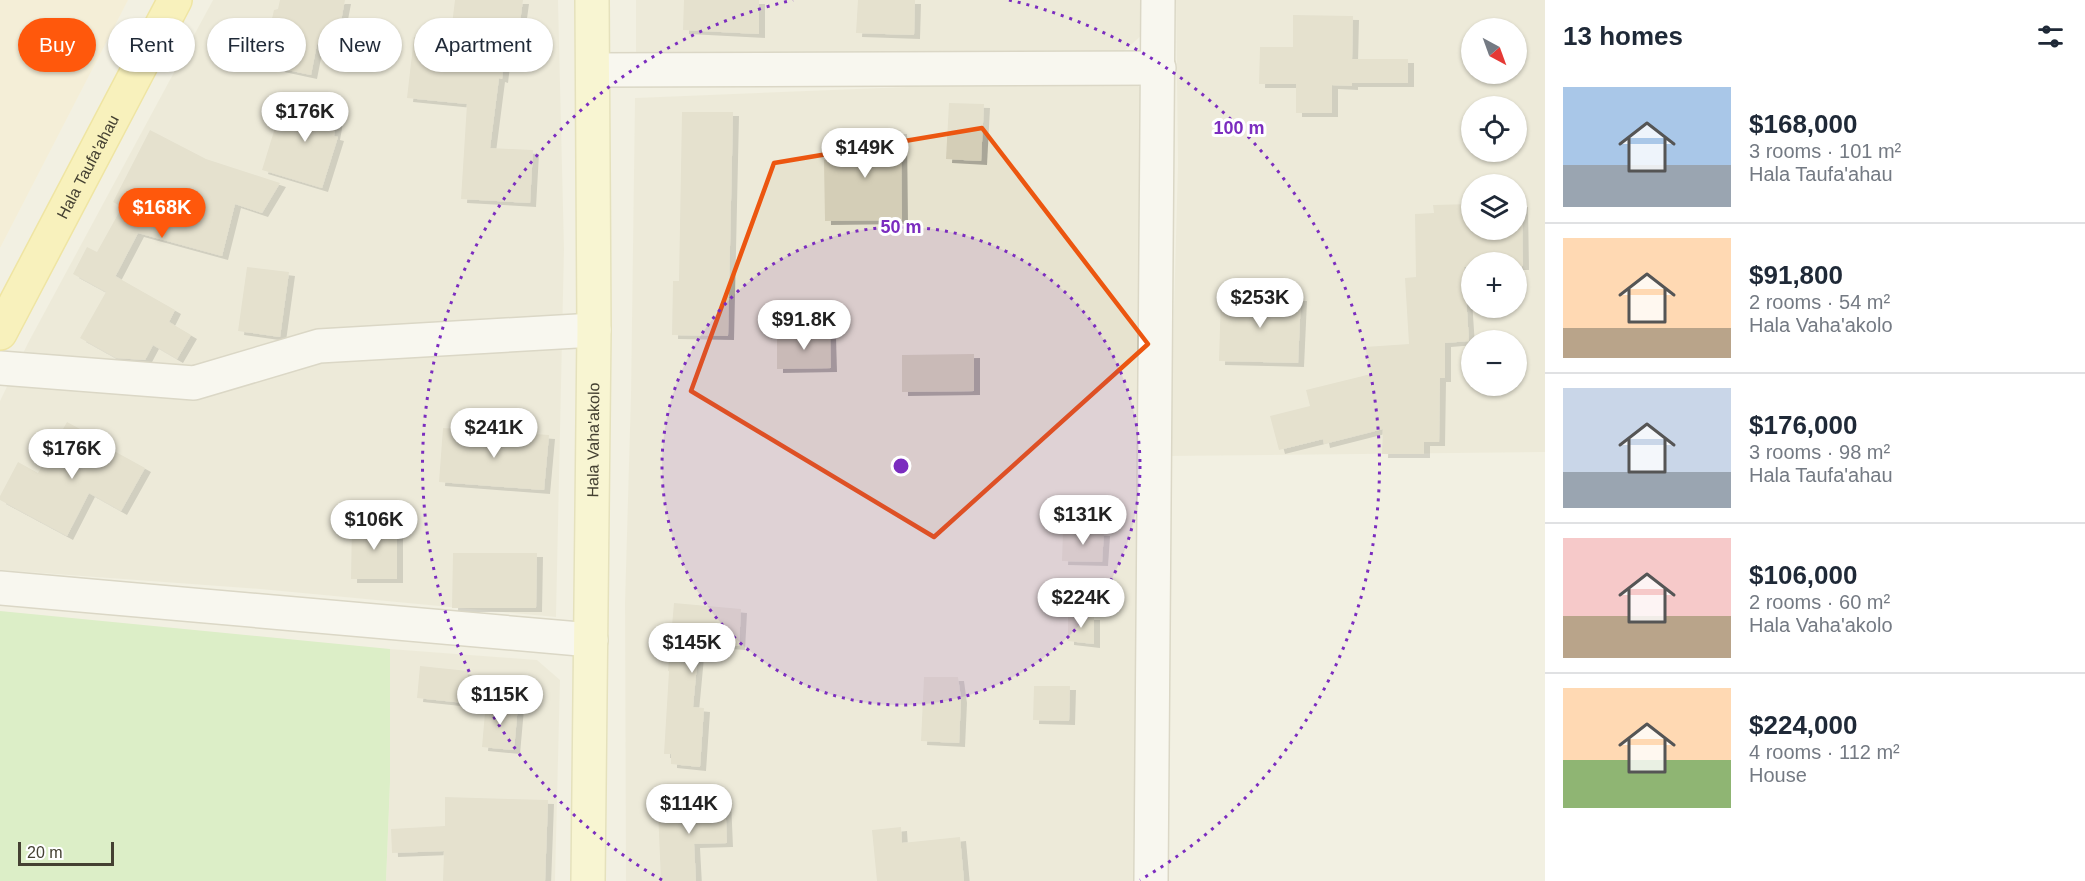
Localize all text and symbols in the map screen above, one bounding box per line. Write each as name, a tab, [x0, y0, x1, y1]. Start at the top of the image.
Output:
chip: Buy	[18, 18, 96, 72]
chip: Rent	[108, 18, 195, 72]
chip: Filters	[207, 18, 306, 72]
chip: New	[318, 18, 402, 72]
chip: Apartment	[414, 18, 553, 72]
north arrow	[1461, 18, 1527, 84]
map controls	[1461, 18, 1527, 396]
icon: filters	[2034, 20, 2067, 53]
text: 13 homes	[1563, 21, 1683, 51]
pin: $176K	[263, 92, 347, 143]
button: locate	[1461, 96, 1527, 162]
text: $176K	[276, 100, 334, 122]
text: $168,000	[1749, 109, 1857, 139]
icon: home	[1611, 111, 1683, 183]
street label: Hala Taufa'ahau	[53, 112, 122, 221]
text: 100 m	[1213, 118, 1265, 138]
pin: $149K	[823, 128, 907, 179]
text: $149K	[836, 136, 894, 158]
text: 3 rooms · 101 m²	[1749, 140, 1901, 162]
text: Hala Taufa'ahau	[1749, 163, 1893, 185]
button: layers	[1461, 174, 1527, 240]
pin: $168K	[120, 188, 204, 239]
text: $168K	[133, 196, 191, 218]
text: 50 m	[880, 217, 922, 237]
button: +	[1461, 252, 1527, 318]
text: $91,800	[1749, 260, 1843, 290]
icon: home	[1611, 262, 1683, 334]
pin: $253K	[1218, 278, 1302, 329]
text: $253K	[1231, 286, 1289, 308]
text: 2 rooms · 54 m²	[1749, 291, 1890, 313]
pin: $91.8K	[755, 300, 853, 351]
text: $91.8K	[772, 308, 836, 330]
text: Hala Vaha'akolo	[1749, 314, 1893, 336]
button: −	[1461, 330, 1527, 396]
street label: Hala Vaha'akolo	[584, 382, 602, 498]
pin: $241K	[452, 408, 536, 459]
text: $176,000	[1749, 410, 1857, 440]
icon: home	[1611, 412, 1683, 484]
text: $241K	[465, 416, 523, 438]
pin: $176K	[30, 429, 114, 480]
text: $176K	[43, 437, 101, 459]
text: 3 rooms · 98 m²	[1749, 441, 1890, 463]
centre of rings	[891, 456, 911, 476]
text: Hala Taufa'ahau	[1749, 464, 1893, 486]
pin: $131K	[1041, 495, 1125, 546]
pin: $106K	[332, 500, 416, 551]
text: $131K	[1054, 503, 1112, 525]
text: $106K	[345, 508, 403, 530]
text: $106,000	[1749, 560, 1857, 590]
icon: home	[1611, 562, 1683, 634]
pin: $224K	[1039, 578, 1123, 629]
text: $224K	[1052, 586, 1110, 608]
text: 2 rooms · 60 m²	[1749, 591, 1890, 613]
text: Hala Vaha'akolo	[1749, 614, 1893, 636]
pin: $145K	[650, 623, 734, 674]
text: $145K	[663, 631, 721, 653]
pin: $115K	[458, 675, 542, 726]
text: $115K	[471, 683, 529, 705]
text: $224,000	[1749, 710, 1857, 740]
icon: home	[1611, 712, 1683, 784]
text: 4 rooms · 112 m²	[1749, 741, 1900, 763]
text: House	[1749, 764, 1807, 786]
pin: $114K	[647, 784, 731, 835]
text: $114K	[660, 792, 718, 814]
scale bar	[18, 839, 114, 866]
text: 20 m	[27, 844, 63, 861]

